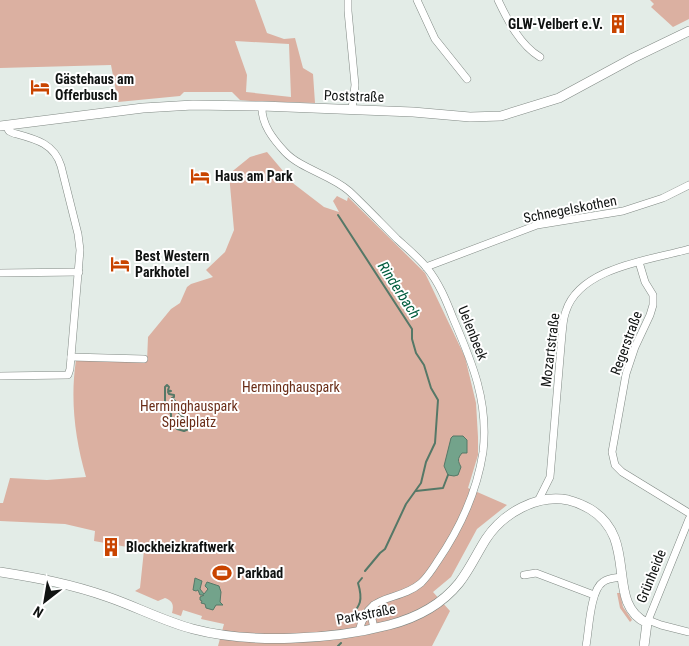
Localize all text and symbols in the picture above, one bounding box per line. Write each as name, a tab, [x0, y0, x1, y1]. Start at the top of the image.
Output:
building icon: GLW-Velbert e.V.	[607, 13, 629, 35]
place label: GLW-Velbert e.V.	[508, 16, 603, 32]
place label: Gästehaus am Offerbusch	[55, 71, 134, 103]
hotel icon: Gästehaus am Offerbusch	[29, 76, 51, 98]
street label: Poststraße	[324, 87, 385, 105]
hotel icon: Haus am Park	[189, 165, 211, 187]
place label: Haus am Park	[215, 168, 293, 184]
street label: Schnegelskothen	[522, 192, 618, 226]
place label: Best Western Parkhotel	[135, 248, 209, 280]
hotel icon: Best Western Parkhotel	[109, 253, 131, 275]
water label: Rinderbach	[374, 258, 424, 322]
street label: Uelenbeek	[455, 303, 491, 363]
street label: Regerstraße	[607, 308, 645, 377]
street label: Mozartstraße	[538, 312, 563, 388]
park label: Herminghauspark	[242, 379, 341, 395]
park label: Herminghauspark Spielplatz	[140, 398, 239, 430]
building icon: Blockheizkraftwerk	[100, 536, 122, 558]
place label: Blockheizkraftwerk	[126, 539, 235, 555]
street label: Grünheide	[633, 547, 669, 605]
sports icon: Parkbad	[211, 562, 233, 584]
place label: Parkbad	[237, 565, 283, 581]
north arrow	[20, 576, 70, 626]
street label: Parkstraße	[335, 600, 397, 628]
text: N	[31, 603, 46, 621]

